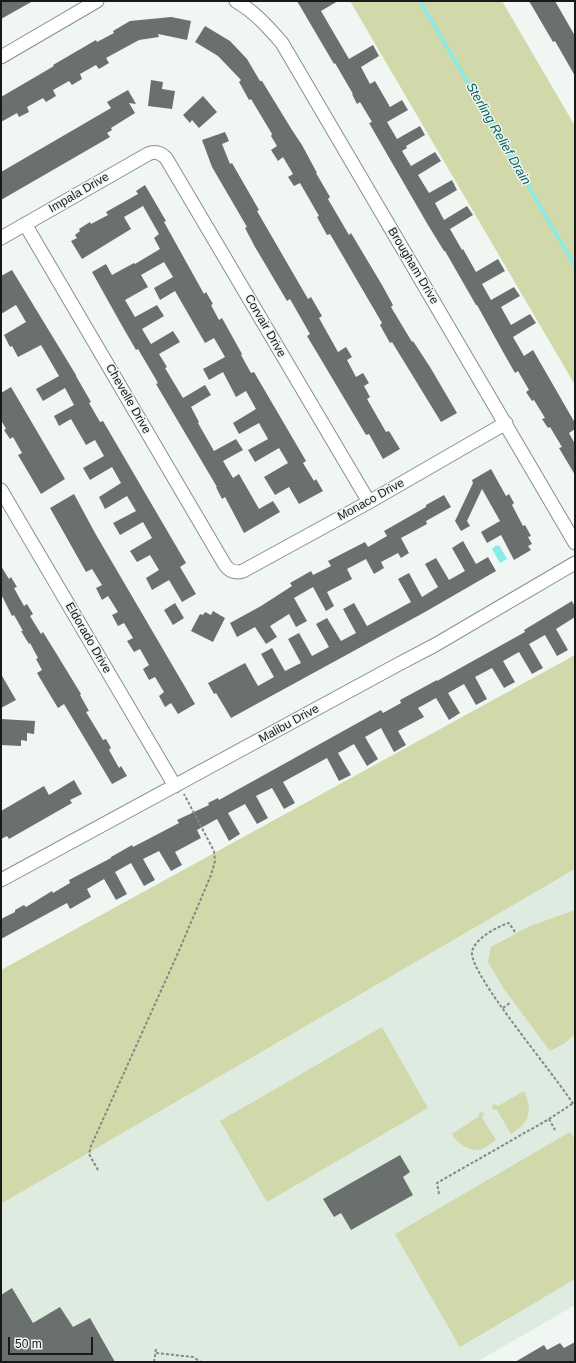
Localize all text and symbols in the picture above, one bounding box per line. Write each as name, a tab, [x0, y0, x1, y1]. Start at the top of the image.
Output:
water label: Sterling Relief Drain	[462, 80, 534, 188]
street label: Impala Drive	[46, 170, 112, 216]
street label: Brougham Drive	[385, 225, 441, 307]
street label: Corvair Drive	[241, 292, 289, 360]
street label: Chevelle Drive	[102, 362, 154, 436]
street label: Monaco Drive	[335, 476, 407, 524]
street label: Eldorado Drive	[62, 600, 114, 676]
street label: Malibu Drive	[256, 702, 322, 746]
scale bar	[10, 1329, 95, 1355]
text: 50 m	[15, 1337, 42, 1351]

